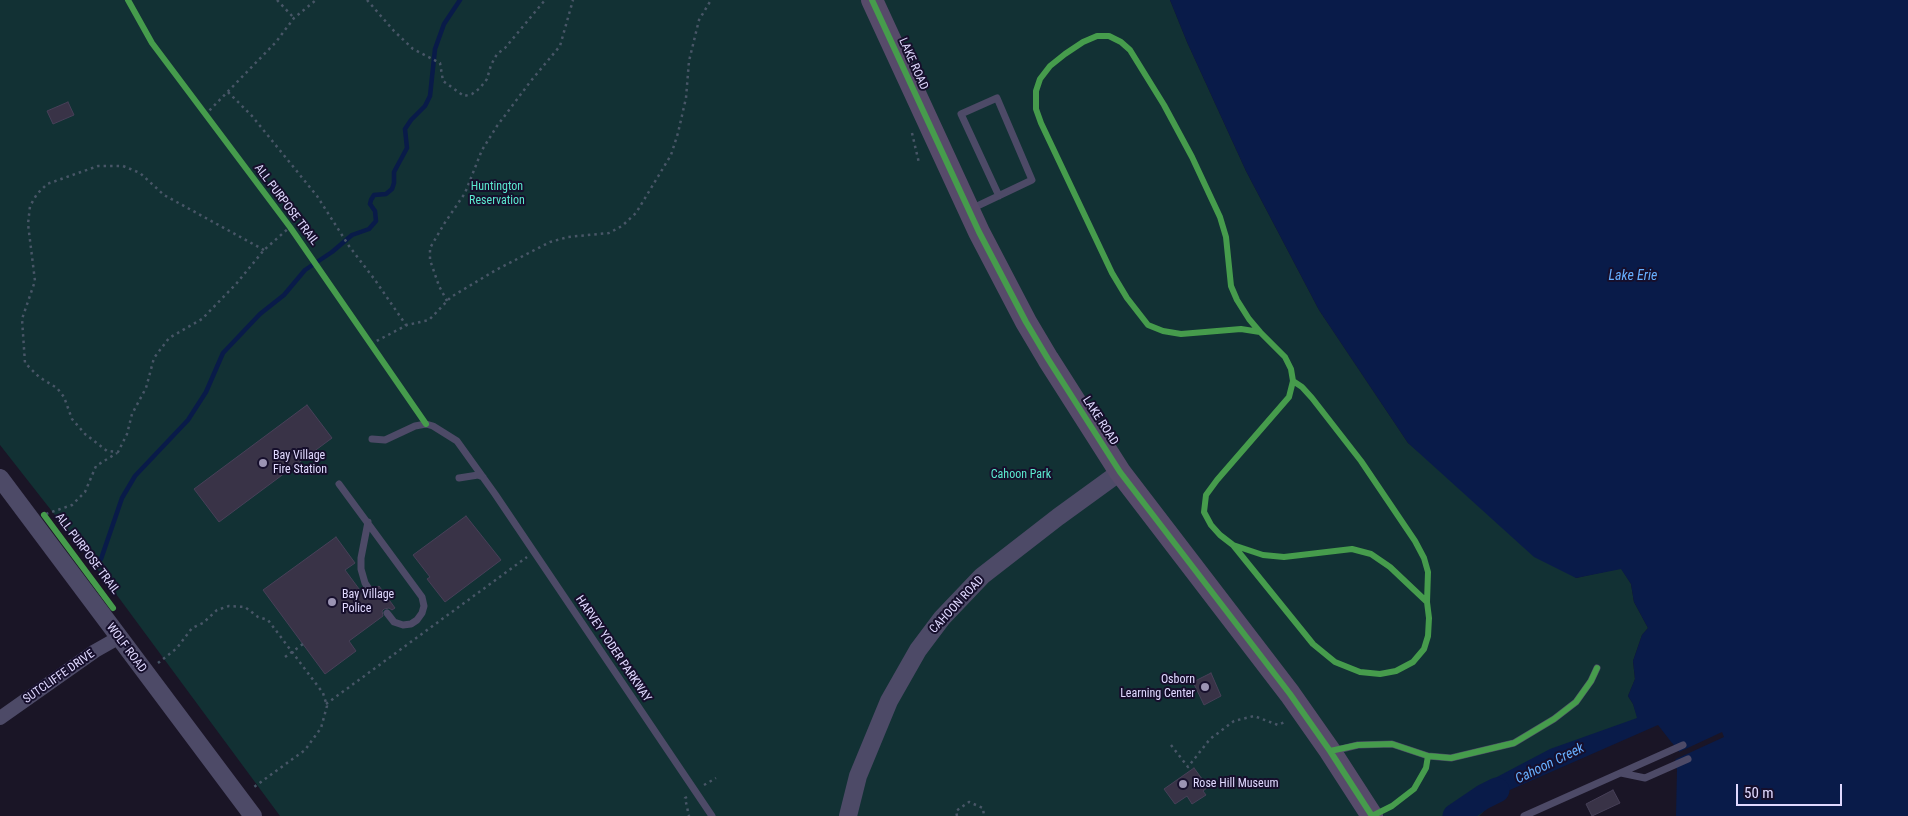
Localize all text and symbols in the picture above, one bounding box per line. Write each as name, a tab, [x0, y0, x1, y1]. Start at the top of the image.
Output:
street label: LAKE ROAD	[895, 36, 931, 92]
street label: ALL PURPOSE TRAIL	[251, 162, 321, 248]
park label: Huntington Reservation	[469, 180, 525, 208]
water label: Lake Erie	[1609, 268, 1657, 284]
street label: LAKE ROAD	[1079, 394, 1121, 448]
place label: Bay Village Fire Station	[273, 449, 327, 477]
marker: Bay Village Fire Station	[257, 457, 269, 469]
park label: Cahoon Park	[991, 468, 1051, 482]
street label: ALL PURPOSE TRAIL	[52, 511, 122, 597]
street label: CAHOON ROAD	[927, 573, 987, 637]
place label: Bay Village Police	[342, 588, 394, 616]
street label: HARVEY YODER PARKWAY	[572, 593, 654, 705]
marker: Bay Village Police	[326, 596, 338, 608]
street label: WOLF ROAD	[103, 621, 149, 675]
street label: SUTCLIFFE DRIVE	[21, 647, 97, 707]
place label: Osborn Learning Center	[1120, 673, 1195, 701]
marker: Osborn Learning Center	[1199, 681, 1211, 693]
water label: Cahoon Creek	[1513, 740, 1587, 788]
scale bar	[1738, 774, 1844, 806]
place label: Rose Hill Museum	[1193, 777, 1278, 791]
marker: Rose Hill Museum	[1177, 778, 1189, 790]
text: 50 m	[1744, 784, 1774, 802]

